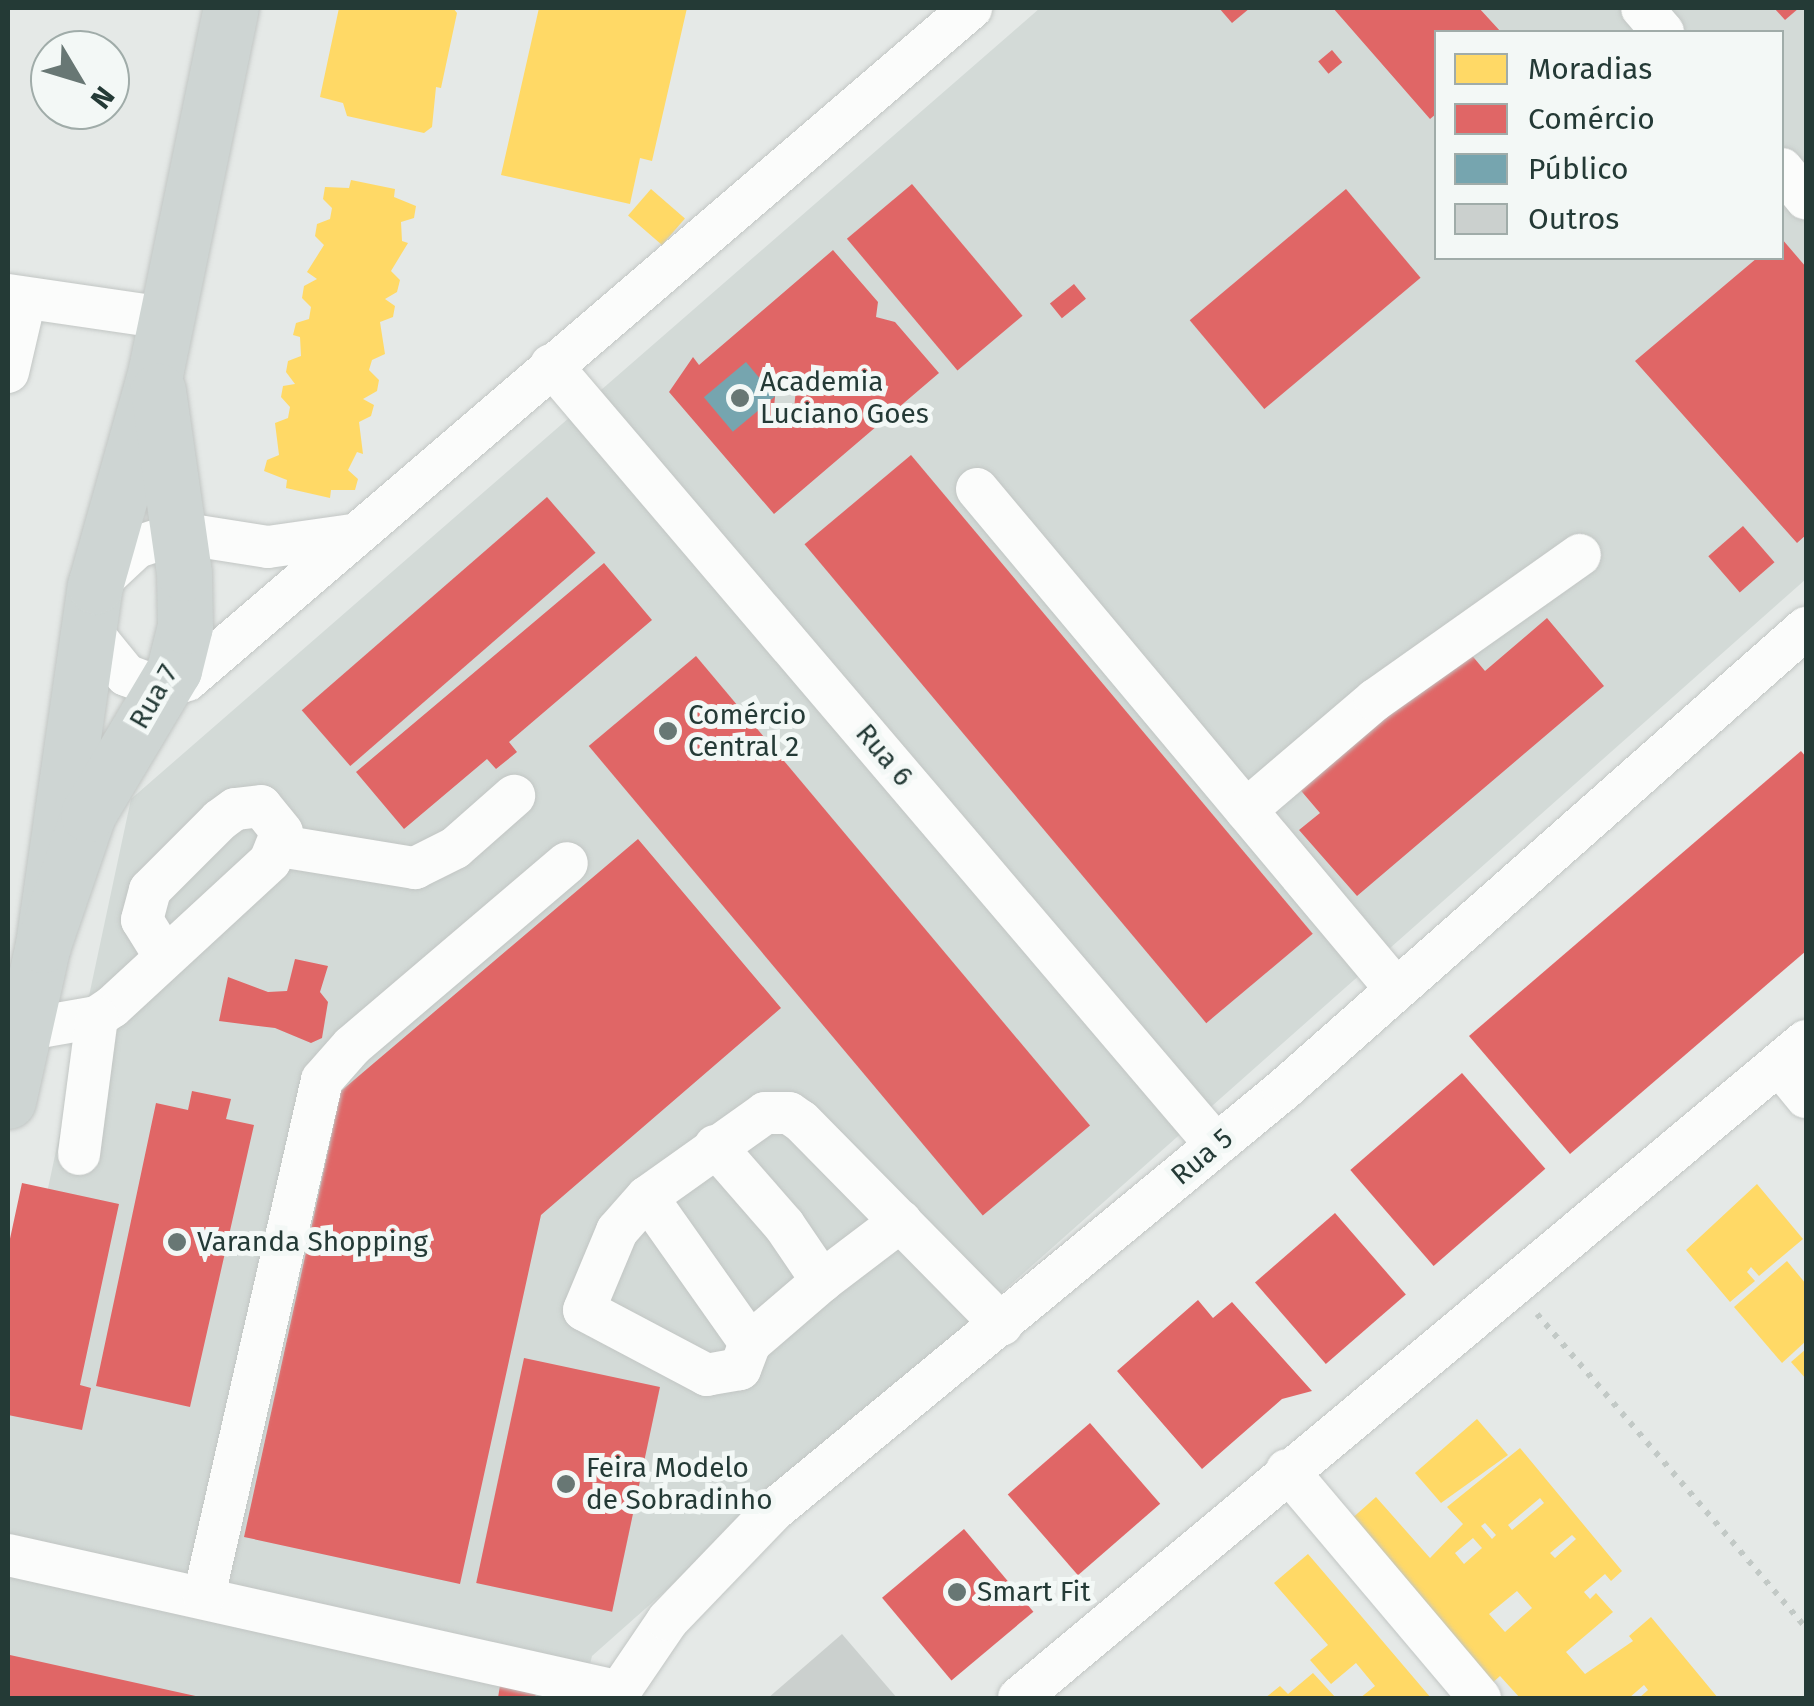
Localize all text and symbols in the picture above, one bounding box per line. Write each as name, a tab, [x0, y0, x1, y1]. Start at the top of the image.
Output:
north arrow	[30, 30, 130, 130]
legend	[1434, 30, 1784, 260]
text: Moradias	[1528, 51, 1652, 87]
text: N	[84, 80, 121, 115]
text: Comércio	[1528, 101, 1655, 137]
text: Público	[1528, 151, 1628, 187]
text: Outros	[1528, 201, 1619, 237]
place label: Academia Luciano Goes	[760, 365, 929, 431]
marker: Academia Luciano Goes	[729, 387, 751, 409]
street label: Rua 7	[122, 659, 186, 735]
place label: Comércio Central 2	[688, 698, 806, 764]
street label: Rua 6	[848, 717, 920, 793]
marker: Comércio Central 2	[657, 720, 679, 742]
street label: Rua 5	[1164, 1122, 1240, 1192]
place label: Varanda Shopping	[197, 1225, 428, 1259]
marker: Varanda Shopping	[166, 1231, 188, 1253]
place label: Feira Modelo de Sobradinho	[586, 1451, 773, 1517]
marker: Feira Modelo de Sobradinho	[555, 1473, 577, 1495]
place label: Smart Fit	[977, 1575, 1091, 1609]
marker: Smart Fit	[946, 1581, 968, 1603]

